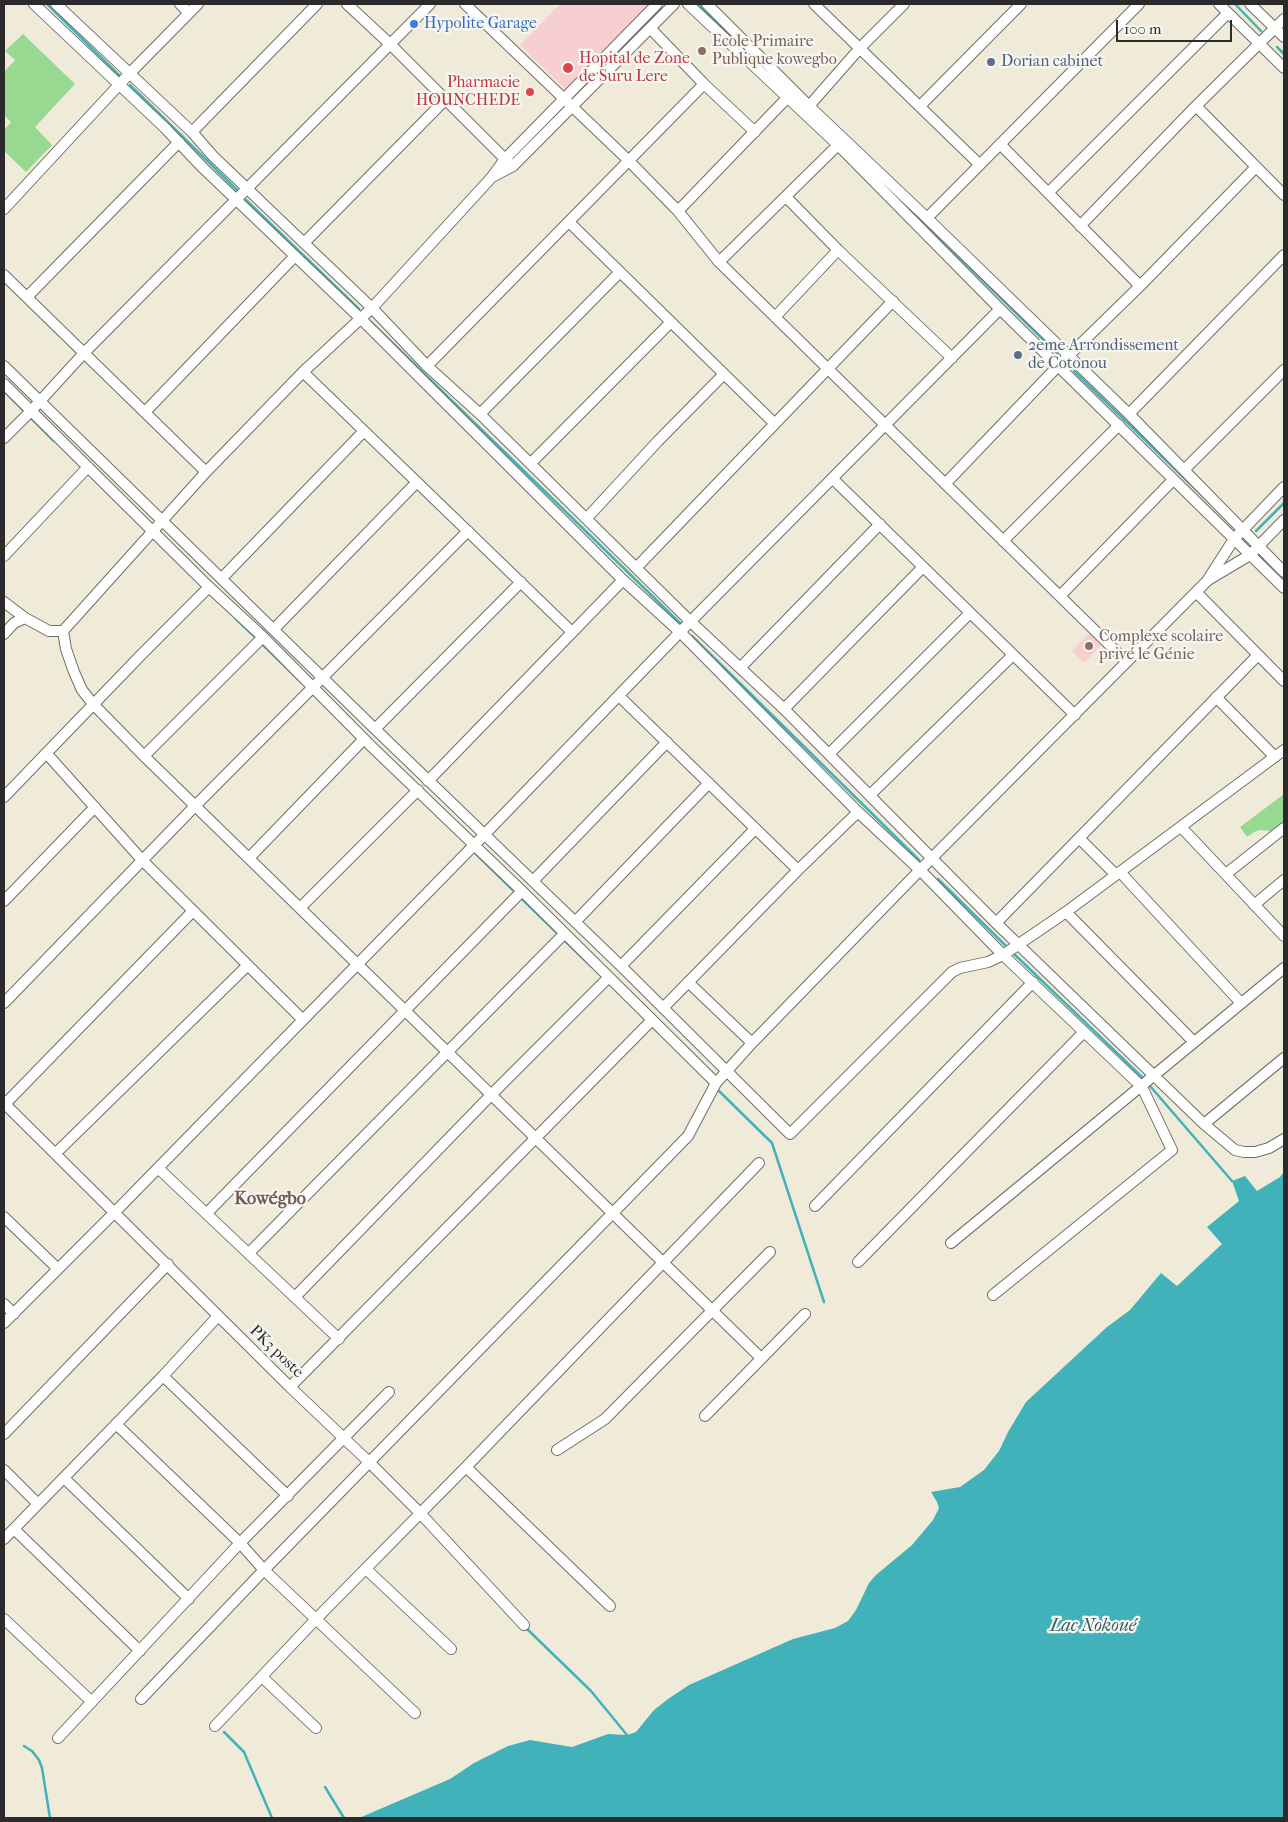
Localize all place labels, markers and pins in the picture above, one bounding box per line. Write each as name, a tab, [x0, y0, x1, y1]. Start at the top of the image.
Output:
place label: Hypolite Garage	[424, 14, 537, 34]
marker: Hypolite Garage	[408, 18, 420, 30]
place label: Ecole Primaire Publique kowegbo	[712, 32, 837, 70]
marker: Ecole Primaire Publique kowegbo	[696, 45, 708, 57]
place label: Hopital de Zone de Suru Lere	[579, 49, 690, 87]
place label: Dorian cabinet	[1001, 52, 1103, 72]
marker: Dorian cabinet	[985, 56, 997, 68]
marker: Hopital de Zone de Suru Lere	[561, 61, 575, 75]
place label: Pharmacie HOUNCHEDE	[416, 73, 520, 111]
marker: Pharmacie HOUNCHEDE	[524, 86, 536, 98]
place label: 2eme Arrondissement de Cotonou	[1028, 336, 1179, 374]
marker: 2eme Arrondissement de Cotonou	[1012, 349, 1024, 361]
place label: Complexe scolaire privé le Génie	[1099, 627, 1223, 665]
marker: Complexe scolaire privé le Génie	[1083, 640, 1095, 652]

